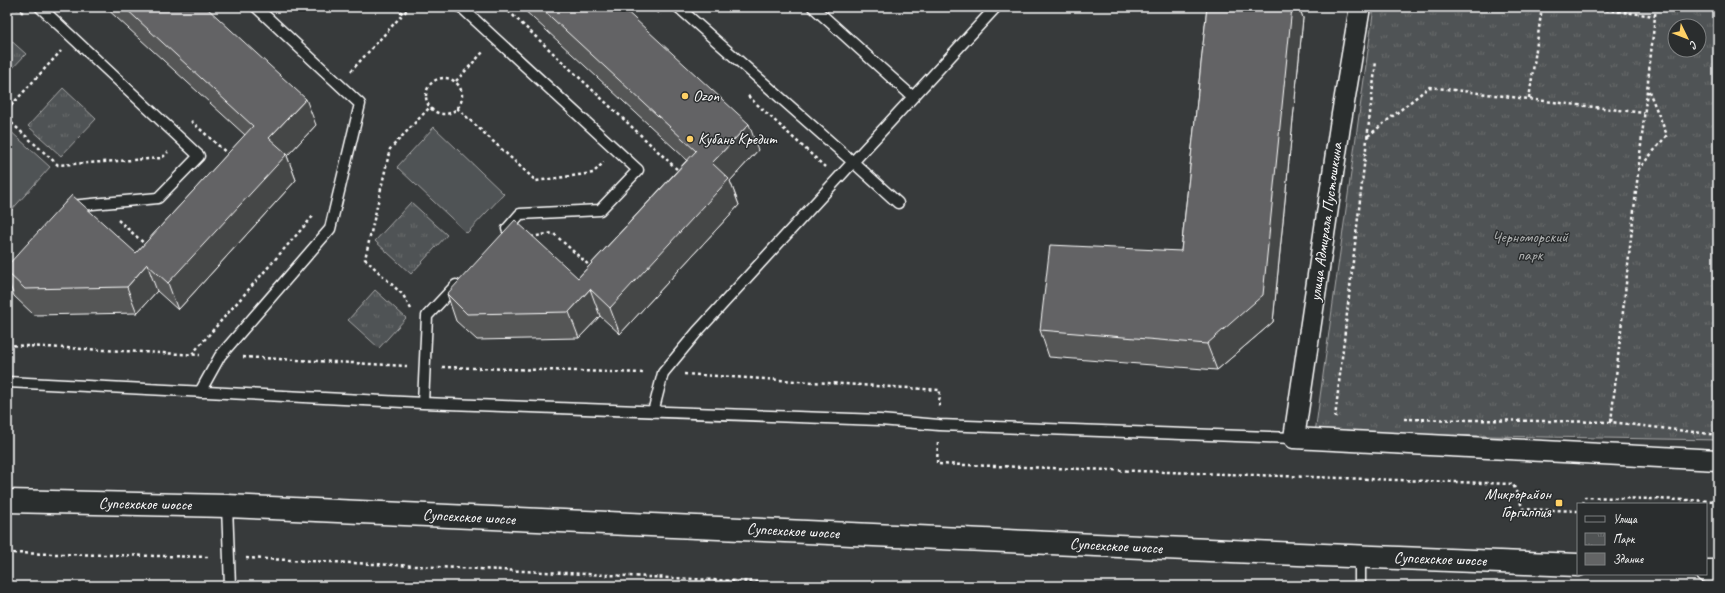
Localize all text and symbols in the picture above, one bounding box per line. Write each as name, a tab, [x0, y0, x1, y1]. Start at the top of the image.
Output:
north arrow	[1667, 18, 1707, 58]
text: С	[1686, 38, 1701, 53]
place label: Ozon	[693, 86, 720, 106]
marker: Ozon	[680, 91, 690, 101]
place label: Кубань Кредит	[698, 129, 778, 149]
marker: Кубань Кредит	[685, 134, 695, 144]
street label: улица Адмирала Пустошкина	[1305, 141, 1347, 303]
park label: Черноморский парк	[1492, 227, 1569, 265]
place label: Микрорайон Горгиппия	[1485, 484, 1552, 522]
street label: Супсехское шоссе	[99, 493, 193, 515]
marker: Микрорайон Горгиппия	[1554, 498, 1564, 508]
legend	[1577, 503, 1707, 575]
street label: Супсехское шоссе	[422, 505, 518, 530]
text: Улица	[1613, 511, 1638, 527]
street label: Супсехское шоссе	[746, 519, 842, 544]
text: Парк	[1613, 531, 1636, 547]
street label: Супсехское шоссе	[1069, 534, 1165, 559]
street label: Супсехское шоссе	[1393, 547, 1488, 571]
text: Здание	[1613, 551, 1644, 567]

